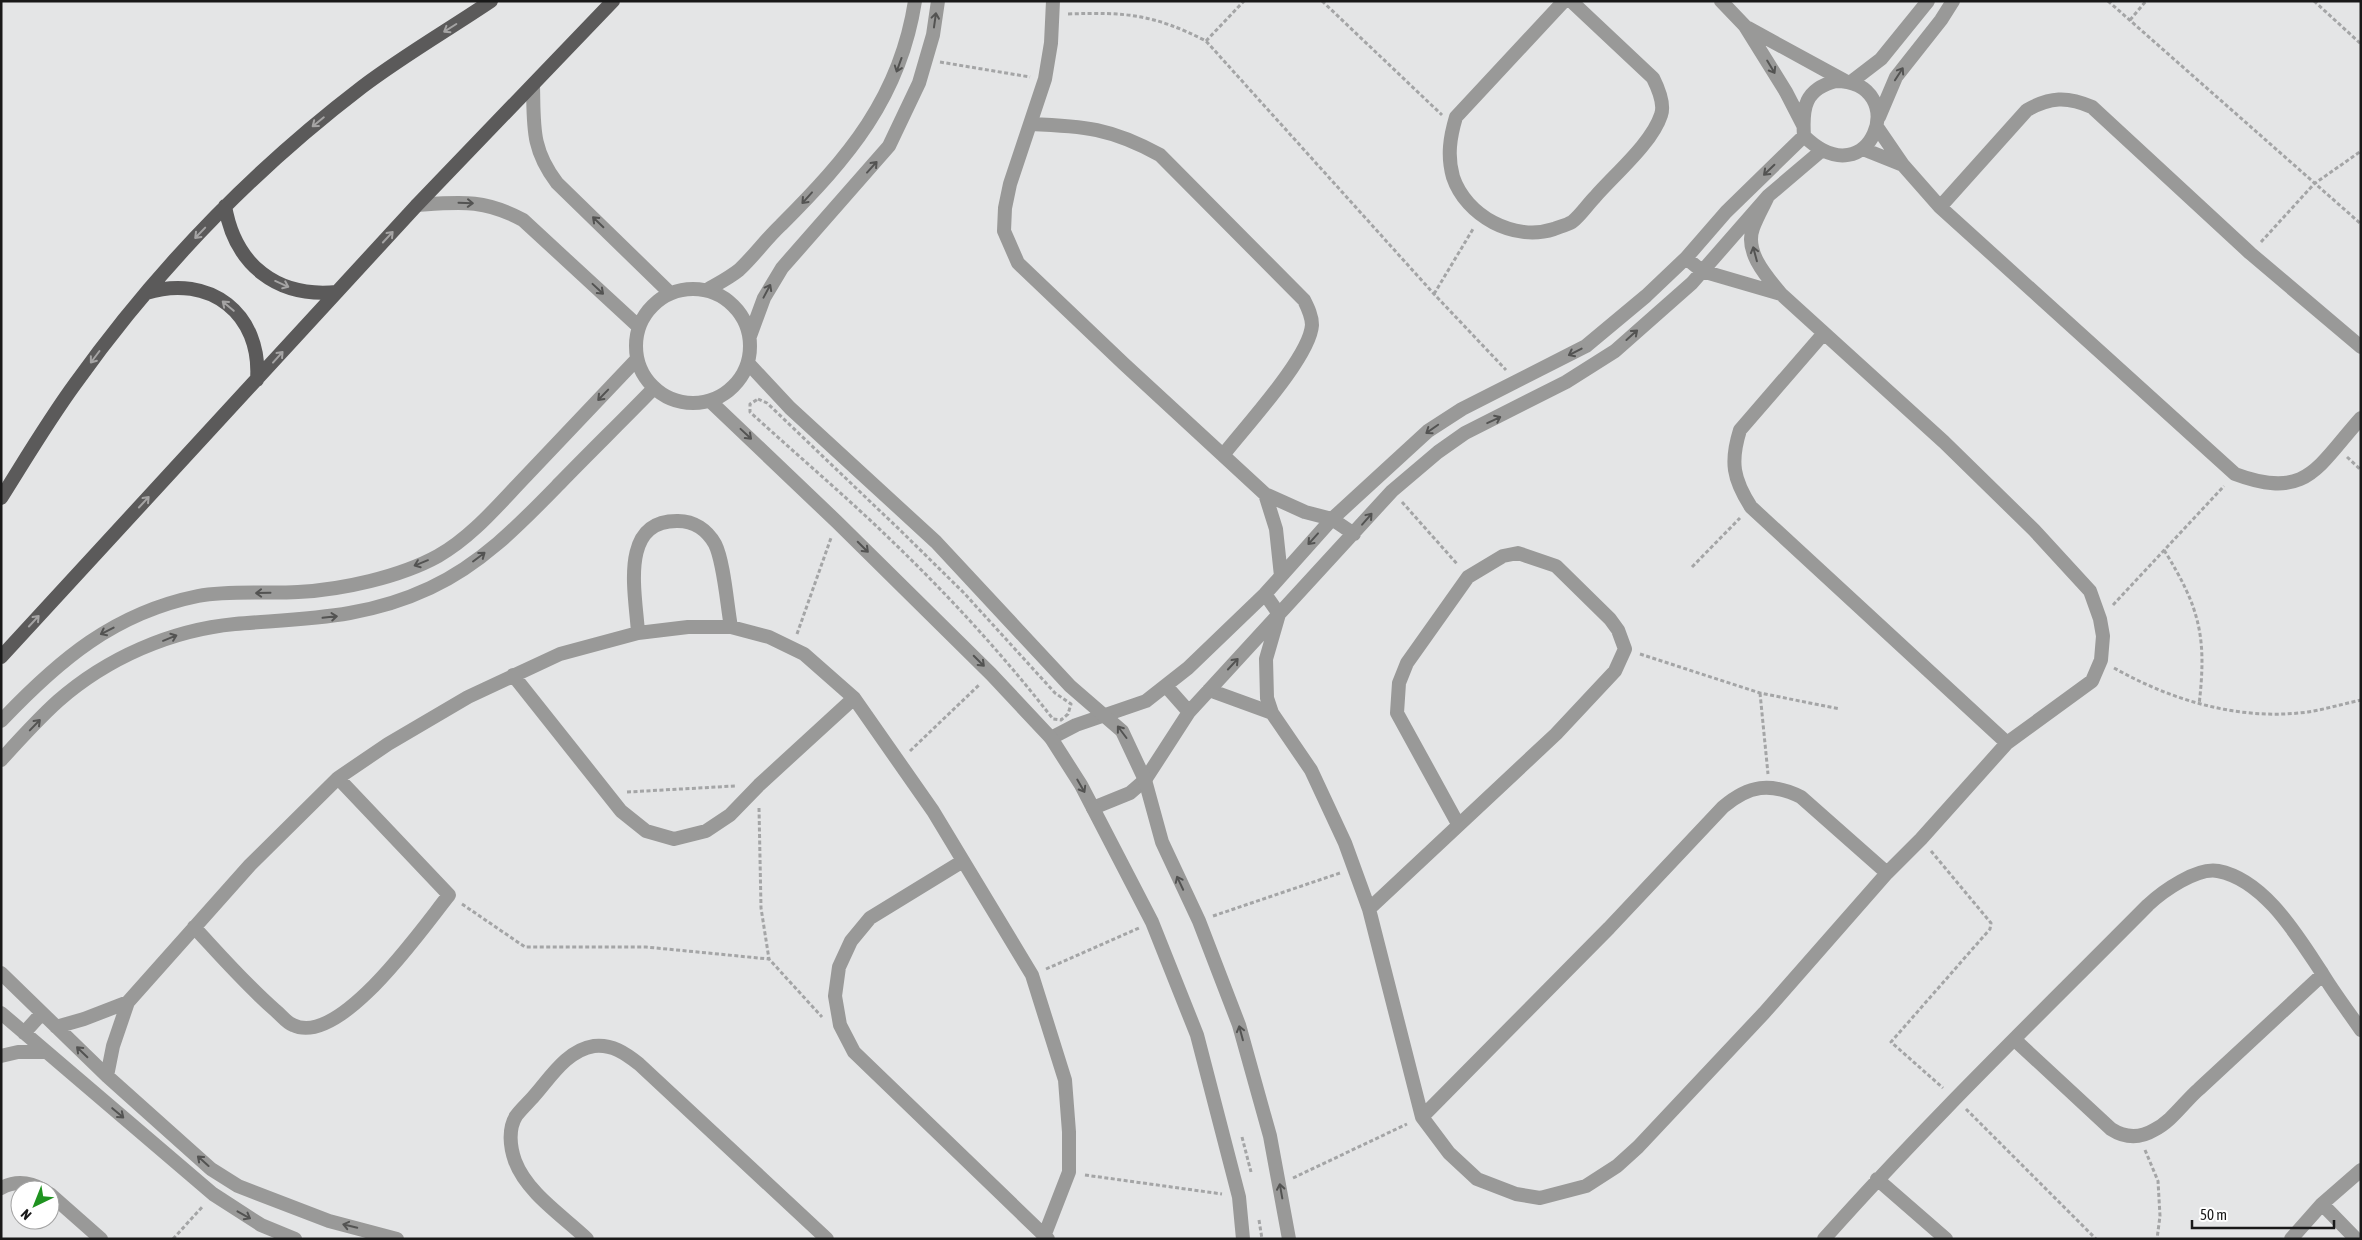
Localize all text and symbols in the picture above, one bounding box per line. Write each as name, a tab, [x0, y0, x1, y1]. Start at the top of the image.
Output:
one-way arrow	[931, 12, 941, 28]
one-way arrow	[444, 23, 458, 33]
one-way arrow	[894, 57, 903, 72]
one-way arrow	[1767, 60, 1777, 74]
one-way arrow	[1894, 67, 1904, 81]
one-way arrow	[312, 117, 325, 128]
one-way arrow	[866, 161, 878, 174]
one-way arrow	[1763, 164, 1776, 176]
one-way arrow	[801, 191, 813, 204]
one-way arrow	[458, 198, 474, 207]
one-way arrow	[591, 216, 604, 228]
one-way arrow	[194, 227, 206, 239]
one-way arrow	[382, 230, 394, 243]
one-way arrow	[1750, 246, 1759, 262]
one-way arrow	[274, 280, 289, 290]
one-way arrow	[591, 283, 604, 295]
one-way arrow	[762, 283, 772, 298]
one-way arrow	[222, 300, 235, 311]
one-way arrow	[1625, 329, 1638, 341]
one-way arrow	[1568, 348, 1583, 357]
one-way arrow	[89, 350, 100, 363]
one-way arrow	[272, 350, 284, 363]
one-way arrow	[598, 388, 610, 400]
one-way arrow	[1486, 414, 1501, 424]
one-way arrow	[1425, 424, 1439, 434]
one-way arrow	[739, 428, 752, 440]
one-way arrow	[139, 495, 150, 508]
one-way arrow	[1361, 513, 1372, 526]
one-way arrow	[1307, 533, 1319, 546]
one-way arrow	[857, 541, 869, 553]
one-way arrow	[472, 552, 485, 563]
one-way arrow	[414, 558, 429, 568]
one-way arrow	[255, 588, 271, 598]
one-way arrow	[322, 612, 338, 622]
one-way arrow	[28, 615, 40, 628]
one-way arrow	[100, 627, 115, 636]
one-way arrow	[162, 633, 177, 642]
one-way arrow	[972, 655, 985, 667]
one-way arrow	[1227, 657, 1239, 670]
one-way arrow	[29, 718, 41, 731]
one-way arrow	[1116, 726, 1127, 739]
one-way arrow	[1076, 779, 1086, 794]
one-way arrow	[1175, 876, 1184, 891]
one-way arrow	[1236, 1026, 1246, 1042]
one-way arrow	[76, 1046, 89, 1058]
one-way arrow	[111, 1108, 124, 1119]
one-way arrow	[196, 1156, 209, 1167]
north arrow	[10, 1180, 60, 1230]
one-way arrow	[1275, 1183, 1285, 1199]
scale bar	[2192, 1198, 2334, 1230]
text: N	[18, 1206, 35, 1223]
text: 50 m	[2200, 1206, 2227, 1223]
one-way arrow	[236, 1211, 251, 1221]
one-way arrow	[343, 1221, 359, 1230]

